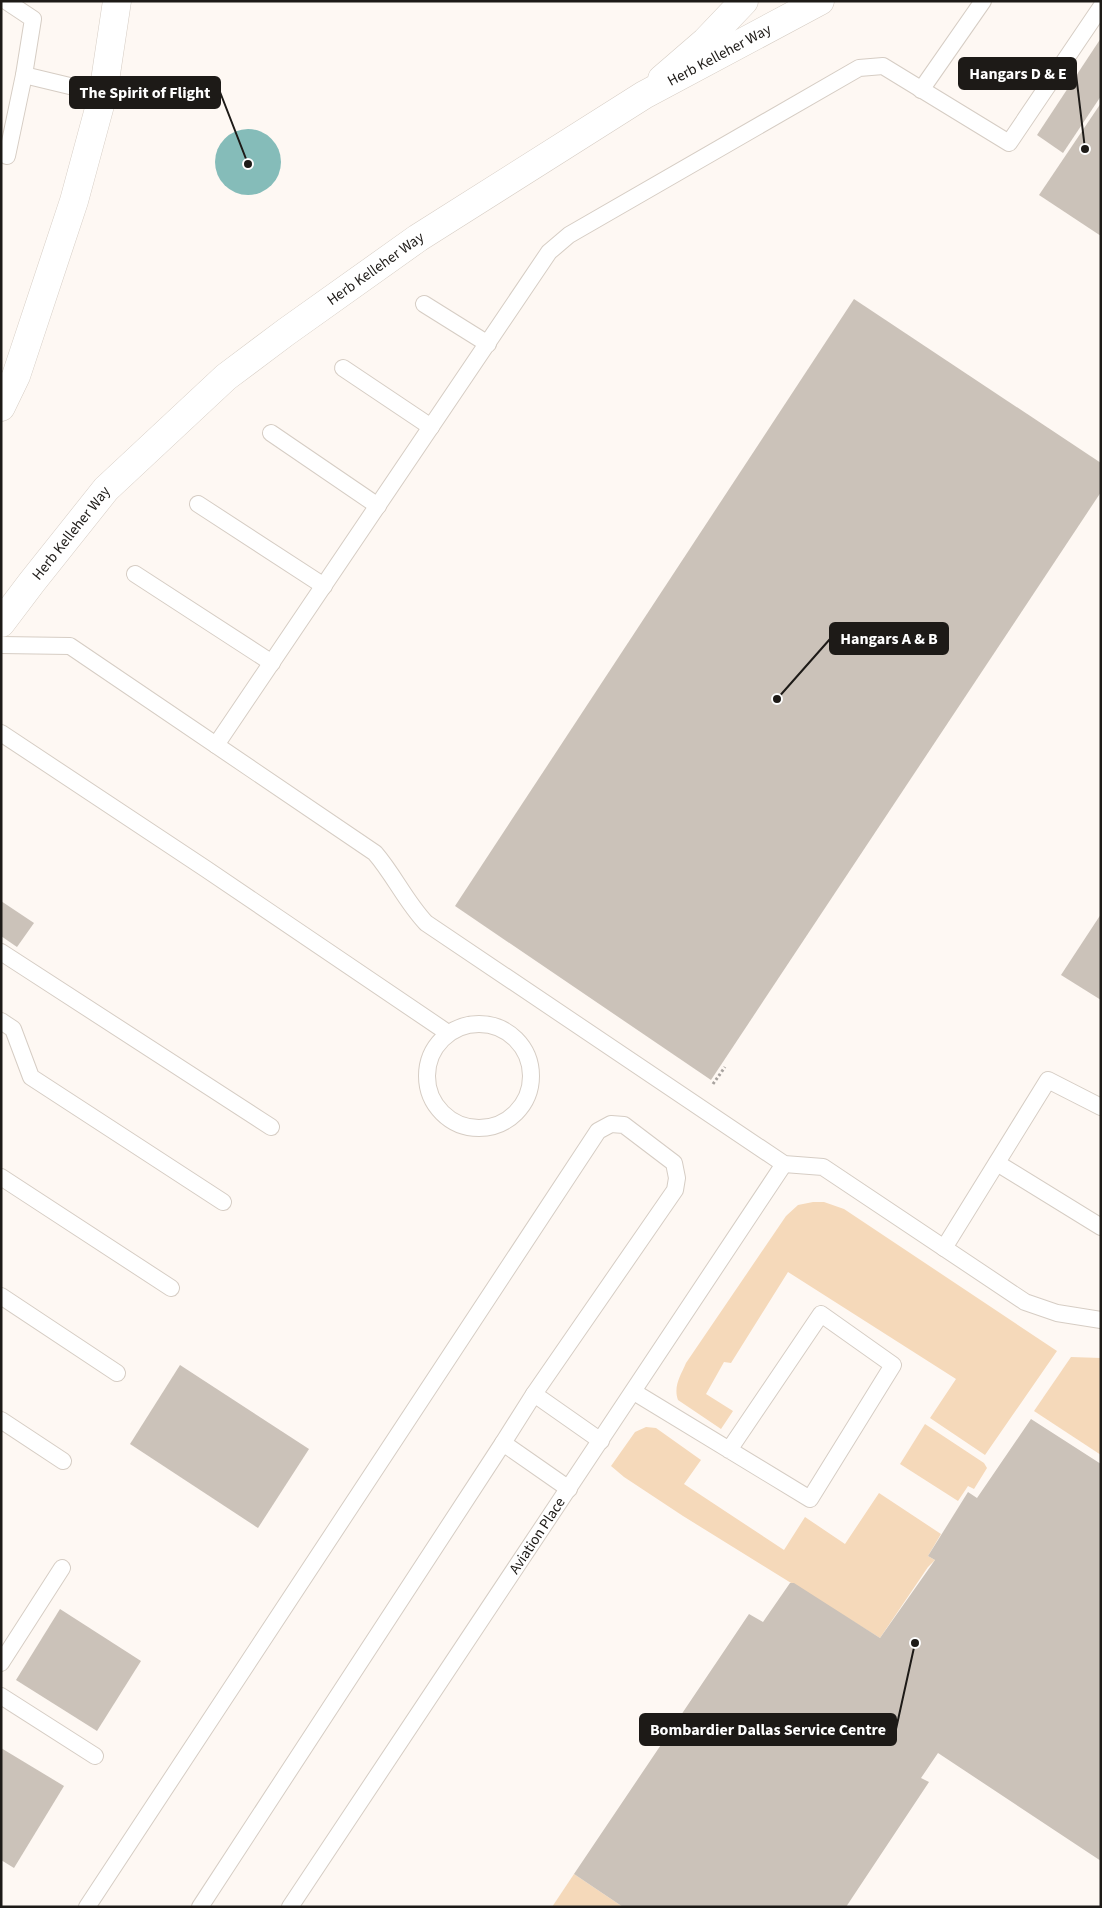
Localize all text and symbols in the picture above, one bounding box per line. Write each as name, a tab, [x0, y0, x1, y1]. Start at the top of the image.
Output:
street label: Herb Kelleher Way	[664, 19, 775, 92]
callout: Hangars D & E	[959, 58, 1076, 89]
text: Hangars D & E	[969, 63, 1067, 85]
callout: The Spirit of Flight	[70, 77, 220, 108]
text: The Spirit of Flight	[80, 82, 210, 104]
street label: Herb Kelleher Way	[323, 227, 428, 311]
street label: Herb Kelleher Way	[27, 482, 115, 585]
callout: Hangars A & B	[830, 623, 948, 654]
text: Hangars A & B	[840, 628, 938, 650]
street label: Aviation Place	[504, 1493, 570, 1578]
callout: Bombardier Dallas Service Centre	[640, 1714, 896, 1745]
text: Bombardier Dallas Service Centre	[650, 1719, 886, 1741]

